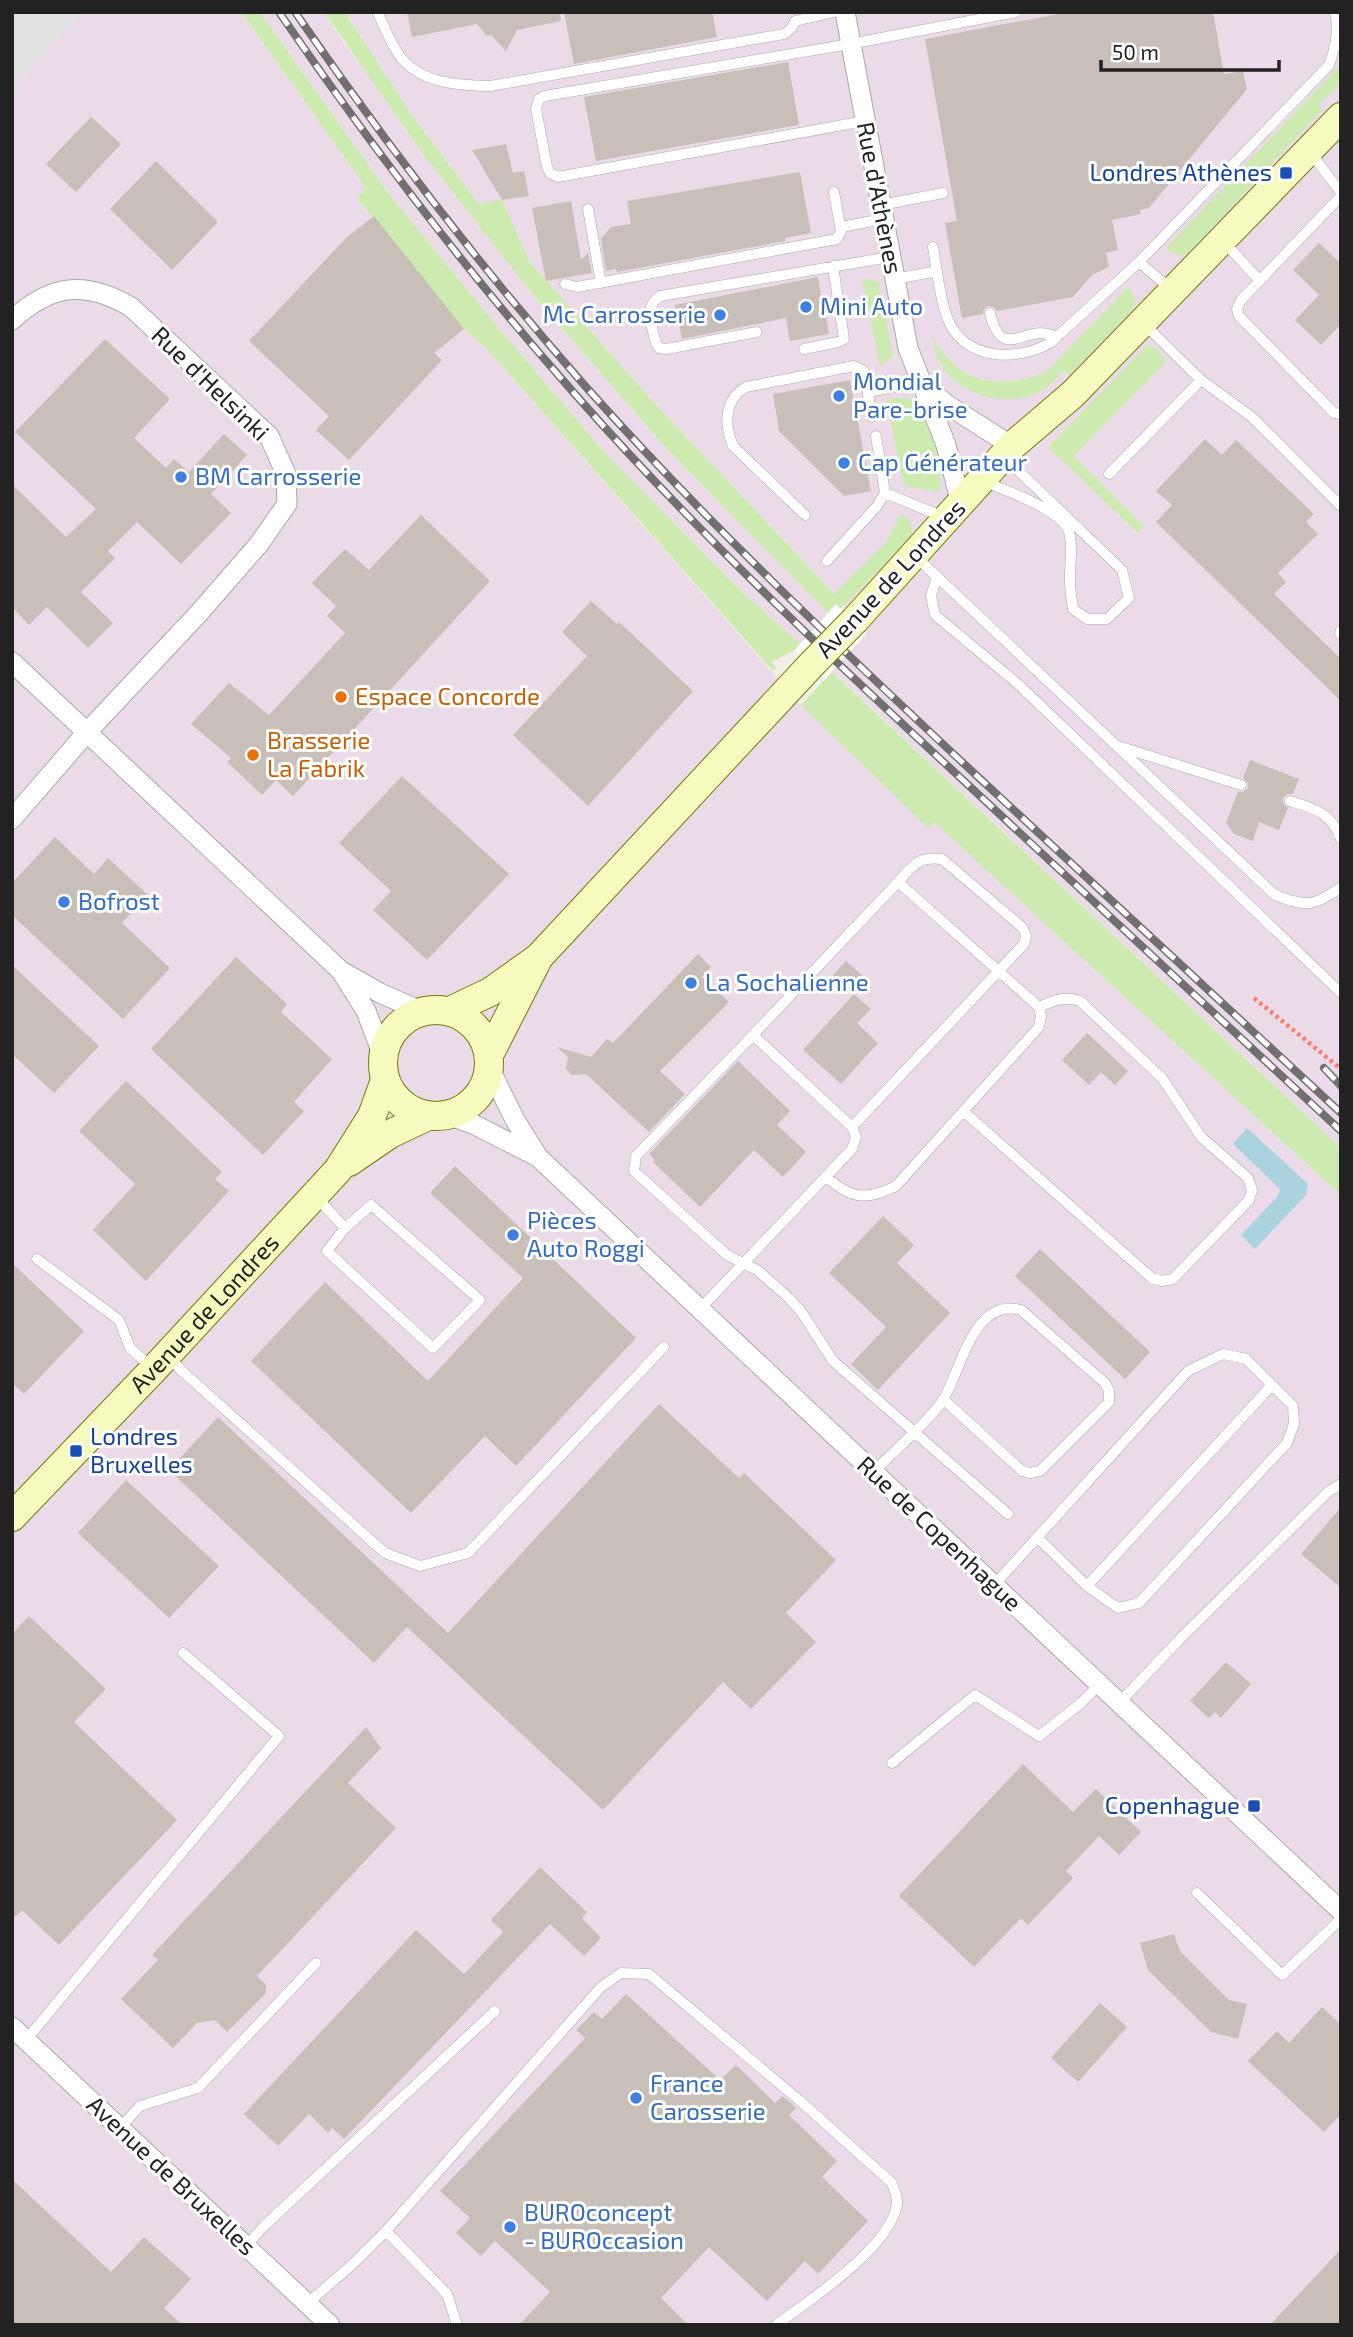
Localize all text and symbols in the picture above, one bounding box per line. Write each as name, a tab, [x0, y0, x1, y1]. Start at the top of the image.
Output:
scale bar	[1101, 28, 1280, 72]
text: 50 m	[1112, 39, 1159, 64]
street label: Rue d'Athènes	[852, 119, 909, 276]
place label: Londres Athènes	[1090, 157, 1272, 186]
marker: Londres Athènes	[1278, 165, 1294, 181]
place label: Mini Auto	[820, 291, 923, 320]
place label: Mc Carrosserie	[543, 299, 706, 328]
marker: Mini Auto	[798, 299, 814, 315]
marker: Mc Carrosserie	[712, 307, 728, 323]
street label: Rue d'Helsinki	[146, 320, 276, 446]
place label: Mondial Pare-brise	[853, 366, 968, 423]
marker: Mondial Pare-brise	[831, 388, 847, 404]
place label: Cap Générateur	[858, 447, 1027, 476]
marker: Cap Générateur	[836, 455, 852, 471]
place label: BM Carrosserie	[195, 461, 361, 490]
marker: BM Carrosserie	[173, 469, 189, 485]
street label: Avenue de Londres	[809, 493, 971, 663]
place label: Espace Concorde	[355, 681, 540, 710]
marker: Espace Concorde	[333, 689, 349, 705]
place label: Brasserie La Fabrik	[267, 725, 370, 782]
marker: Brasserie La Fabrik	[245, 747, 261, 763]
place label: Bofrost	[78, 886, 160, 915]
marker: Bofrost	[56, 894, 72, 910]
place label: La Sochalienne	[705, 967, 869, 996]
marker: La Sochalienne	[683, 975, 699, 991]
place label: Pièces Auto Roggi	[527, 1205, 645, 1262]
marker: Pièces Auto Roggi	[505, 1227, 521, 1243]
street label: Avenue de Londres	[123, 1228, 284, 1398]
place label: Londres Bruxelles	[90, 1421, 193, 1478]
marker: Londres Bruxelles	[68, 1443, 84, 1459]
street label: Rue de Copenhague	[852, 1449, 1028, 1616]
place label: Copenhague	[1105, 1790, 1240, 1819]
marker: Copenhague	[1246, 1798, 1262, 1814]
place label: France Carosserie	[650, 2068, 766, 2125]
street label: Avenue de Bruxelles	[81, 2089, 263, 2261]
marker: France Carosserie	[628, 2090, 644, 2106]
place label: BUROconcept - BUROccasion	[524, 2197, 684, 2254]
marker: BUROconcept - BUROccasion	[502, 2219, 518, 2235]

